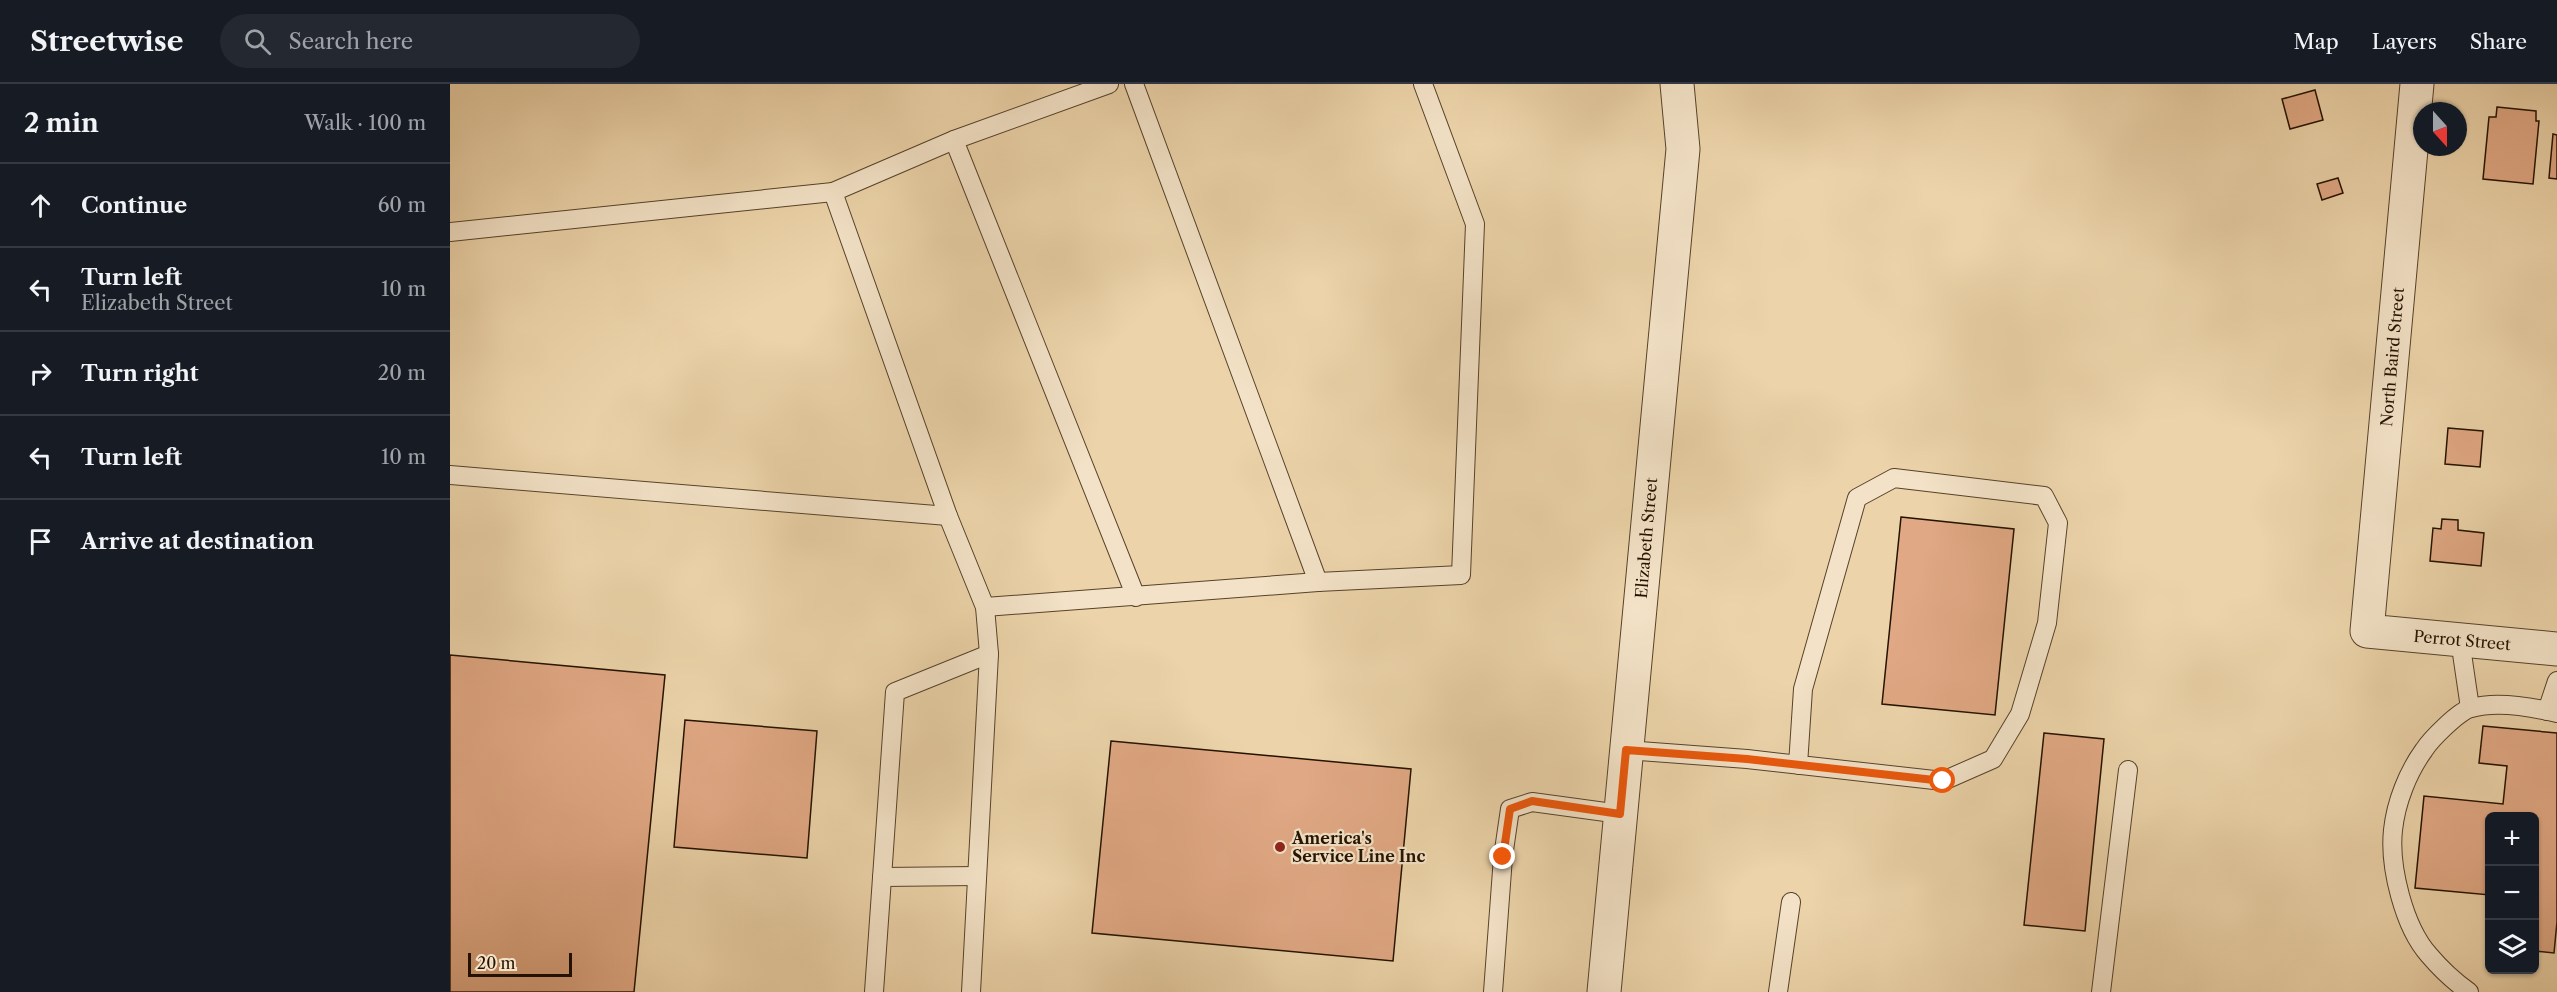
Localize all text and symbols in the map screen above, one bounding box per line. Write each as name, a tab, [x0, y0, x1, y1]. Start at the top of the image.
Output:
search box	[220, 14, 640, 68]
text: Streetwise	[30, 24, 184, 58]
icon: search	[241, 25, 274, 58]
text: Search here	[289, 28, 413, 55]
text: Map	[2294, 29, 2339, 54]
text: Layers	[2372, 29, 2437, 54]
text: Share	[2470, 29, 2527, 54]
north arrow	[2413, 102, 2467, 156]
text: 2 min	[24, 107, 99, 139]
text: Walk · 100 m	[304, 111, 426, 135]
icon: ahead	[24, 189, 57, 222]
text: Continue	[81, 192, 187, 219]
text: 60 m	[378, 193, 426, 217]
text: Turn left	[81, 264, 182, 291]
icon: left	[24, 273, 57, 306]
text: 10 m	[381, 277, 426, 301]
street label: North Baird Street	[2376, 286, 2408, 427]
text: Elizabeth Street	[81, 291, 233, 315]
icon: right	[24, 357, 57, 390]
text: Turn right	[81, 360, 199, 387]
text: 20 m	[378, 361, 426, 385]
icon: left	[24, 441, 57, 474]
text: Turn left	[81, 444, 182, 471]
text: 10 m	[381, 445, 426, 469]
street label: Elizabeth Street	[1631, 476, 1661, 599]
icon: arrive	[24, 525, 57, 558]
text: Arrive at destination	[81, 528, 314, 555]
street label: Perrot Street	[2413, 626, 2512, 654]
route start	[1929, 767, 1955, 793]
map controls	[2485, 812, 2539, 974]
button: +	[2485, 812, 2539, 866]
place label: America's Service Line Inc	[1291, 828, 1425, 866]
marker: America's Service Line Inc	[1273, 840, 1287, 854]
route end	[1489, 843, 1515, 869]
button: −	[2485, 866, 2539, 920]
button: layers	[2485, 920, 2539, 974]
scale bar	[468, 950, 572, 978]
text: 20 m	[477, 953, 516, 973]

